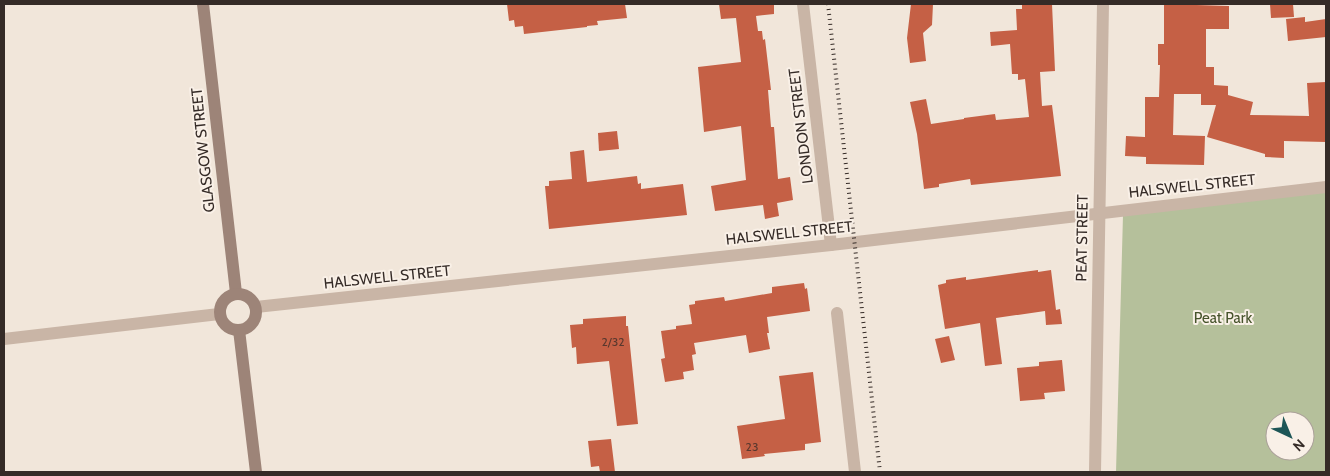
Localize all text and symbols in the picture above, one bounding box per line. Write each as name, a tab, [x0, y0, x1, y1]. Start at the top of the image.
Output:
street label: LONDON STREET	[785, 67, 817, 185]
street label: GLASGOW STREET	[188, 87, 218, 213]
street label: HALSWELL STREET	[1128, 170, 1256, 202]
street label: PEAT STREET	[1072, 194, 1092, 282]
street label: HALSWELL STREET	[725, 217, 853, 249]
street label: HALSWELL STREET	[323, 261, 451, 293]
park label: Peat Park	[1194, 309, 1253, 327]
house number: 2/32	[602, 334, 624, 349]
north arrow	[1265, 411, 1315, 461]
text: N	[1289, 435, 1309, 455]
house number: 23	[746, 439, 758, 454]

